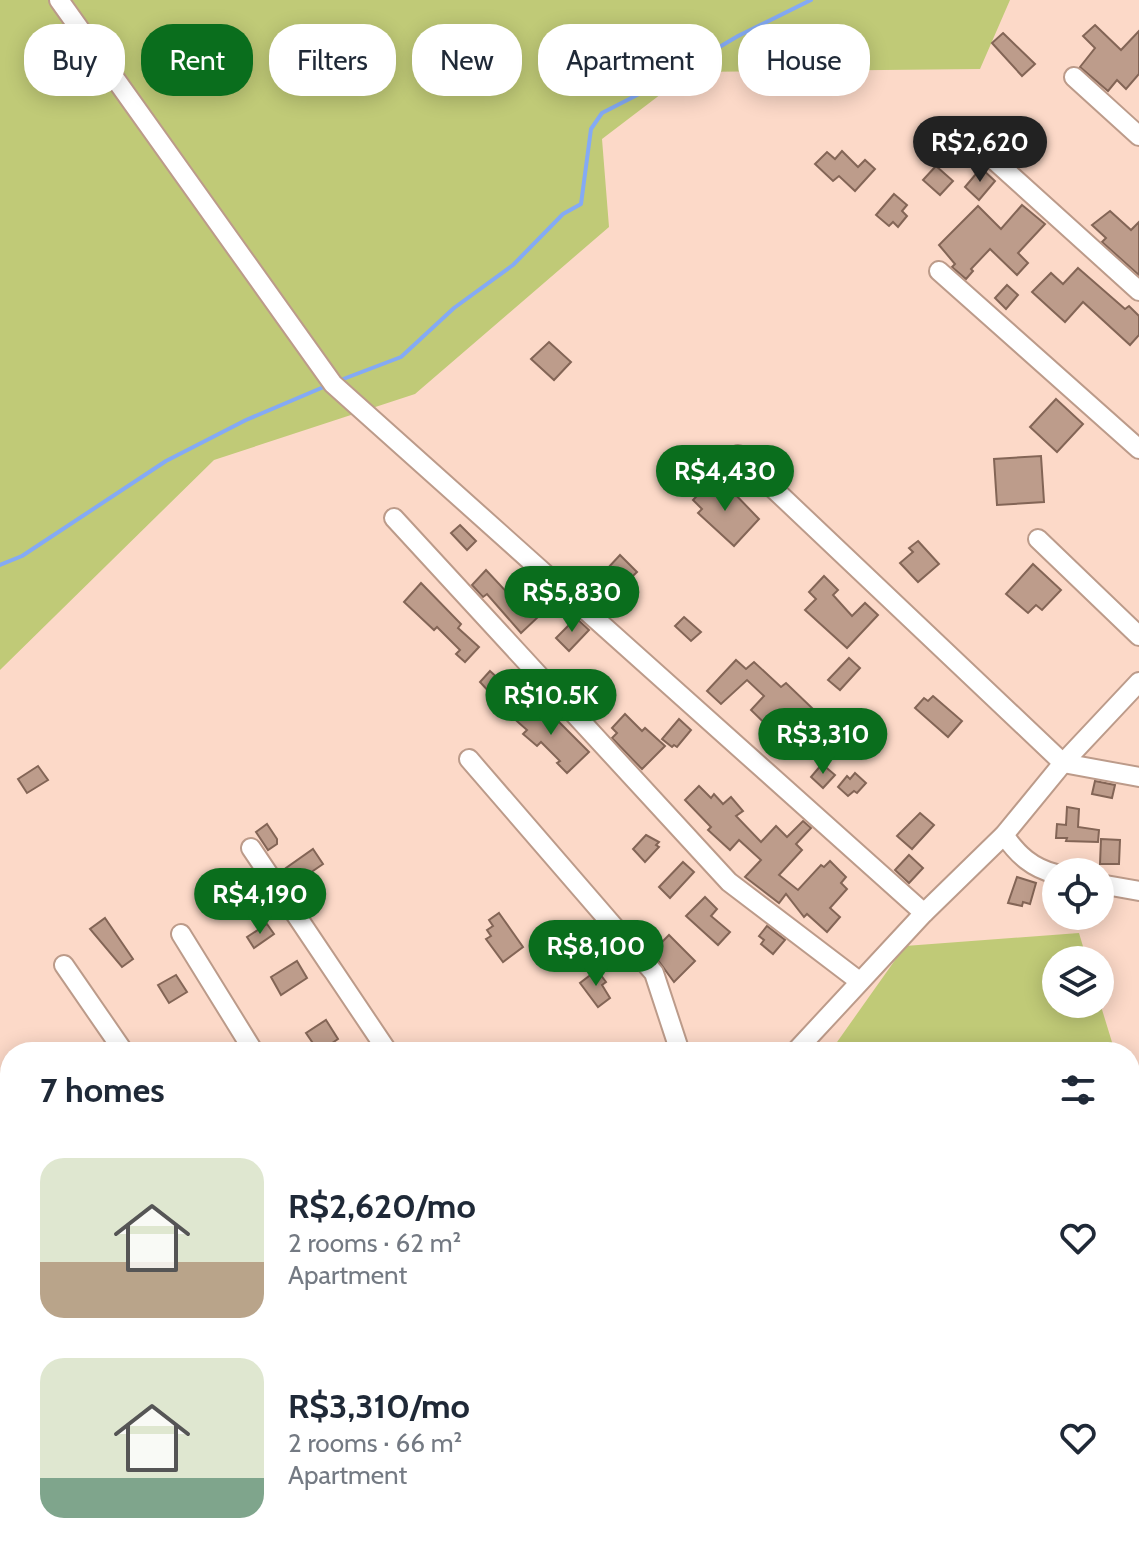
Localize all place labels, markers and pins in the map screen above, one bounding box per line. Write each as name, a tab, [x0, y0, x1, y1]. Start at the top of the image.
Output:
pin: R$2,620	[906, 116, 1054, 184]
pin: R$4,430	[651, 445, 799, 513]
pin: R$5,830	[498, 566, 646, 634]
pin: R$10.5K	[477, 669, 625, 737]
pin: R$3,310	[749, 708, 897, 776]
pin: R$4,190	[186, 868, 334, 936]
pin: R$8,100	[522, 920, 670, 988]

